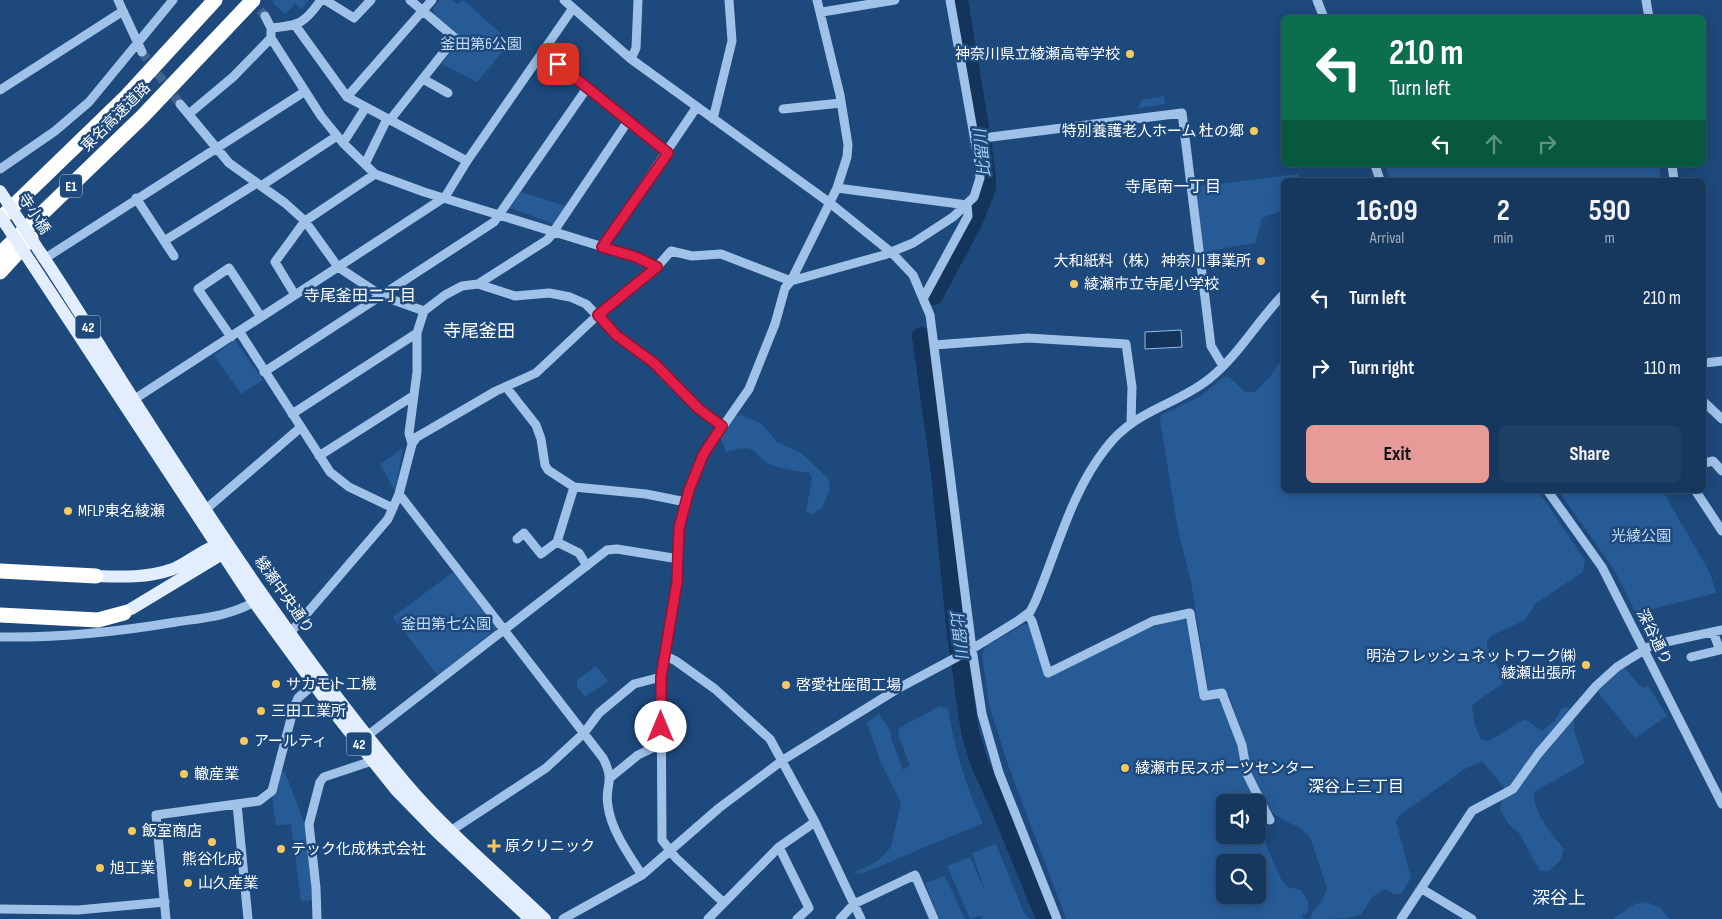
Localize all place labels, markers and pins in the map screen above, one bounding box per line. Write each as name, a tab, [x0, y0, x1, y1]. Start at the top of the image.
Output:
pin	[537, 43, 579, 85]
place label: 神奈川県立綾瀬高等学校	[955, 45, 1120, 64]
marker: 神奈川県立綾瀬高等学校	[1124, 48, 1136, 60]
place label: 特別養護老人ホーム 杜の郷	[1062, 122, 1244, 141]
marker: 特別養護老人ホーム 杜の郷	[1248, 125, 1260, 137]
place label: 大和紙料（株） 神奈川事業所	[1054, 252, 1251, 271]
marker: 大和紙料（株） 神奈川事業所	[1255, 255, 1267, 267]
place label: 綾瀬市立寺尾小学校	[1084, 275, 1219, 294]
marker: 綾瀬市立寺尾小学校	[1068, 278, 1080, 290]
place label: MFLP東名綾瀬	[78, 502, 165, 521]
marker: MFLP東名綾瀬	[62, 505, 74, 517]
place label: 明治フレッシュネットワーク㈱ 綾瀬出張所	[1366, 647, 1576, 683]
marker: 明治フレッシュネットワーク㈱ 綾瀬出張所	[1580, 659, 1592, 671]
place label: サカモト工機	[286, 675, 376, 694]
place label: 啓愛社座間工場	[796, 676, 901, 695]
marker: サカモト工機	[270, 678, 282, 690]
marker: 啓愛社座間工場	[780, 679, 792, 691]
place label: 三田工業所	[271, 702, 346, 721]
marker: 三田工業所	[255, 705, 267, 717]
place label: アールティ	[254, 732, 327, 751]
marker: アールティ	[238, 735, 250, 747]
place label: 綾瀬市民スポーツセンター	[1135, 759, 1315, 778]
marker: 綾瀬市民スポーツセンター	[1119, 762, 1131, 774]
place label: 轍産業	[194, 765, 239, 784]
marker: 轍産業	[178, 768, 190, 780]
place label: 飯室商店	[142, 822, 202, 841]
marker: 飯室商店	[126, 825, 138, 837]
marker: 熊谷化成	[206, 836, 218, 848]
place label: 原クリニック	[505, 837, 595, 856]
marker: 原クリニック	[487, 839, 501, 853]
place label: テック化成株式会社	[291, 840, 426, 859]
marker: テック化成株式会社	[275, 843, 287, 855]
place label: 熊谷化成	[182, 850, 242, 869]
place label: 旭工業	[110, 859, 155, 878]
marker: 旭工業	[94, 862, 106, 874]
place label: 山久産業	[198, 874, 258, 893]
marker: 山久産業	[182, 877, 194, 889]

